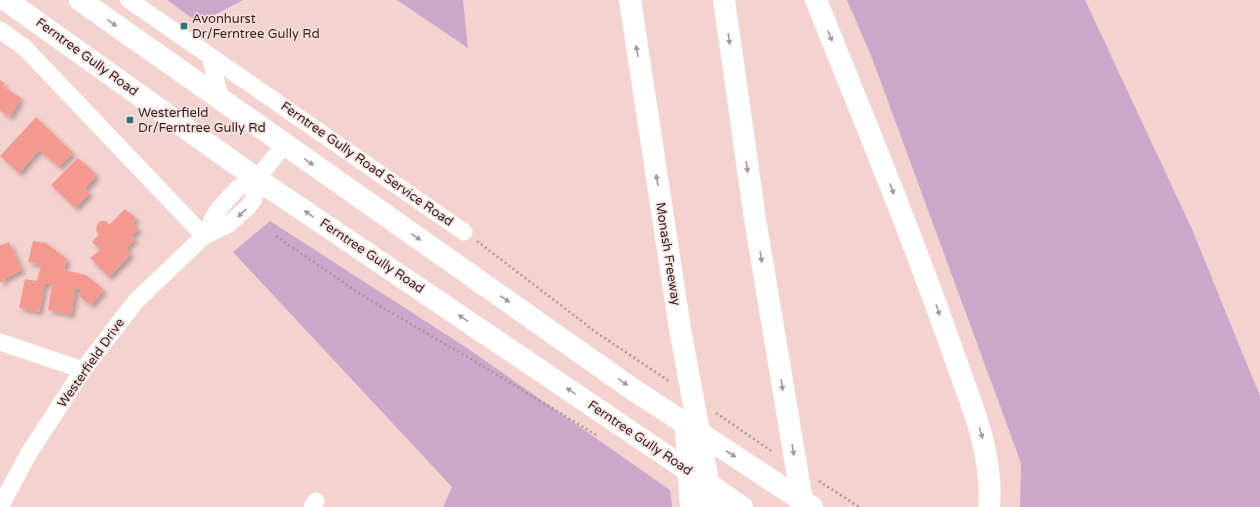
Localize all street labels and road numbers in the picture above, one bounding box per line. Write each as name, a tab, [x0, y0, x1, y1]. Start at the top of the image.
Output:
street label: Ferntree Gully Road	[33, 14, 141, 100]
street label: Ferntree Gully Road Service Road	[278, 98, 456, 230]
street label: Monash Freeway	[652, 201, 684, 307]
street label: Ferntree Gully Road	[317, 215, 427, 297]
street label: Westerfield Drive	[54, 315, 128, 411]
street label: Ferntree Gully Road	[585, 397, 695, 479]

